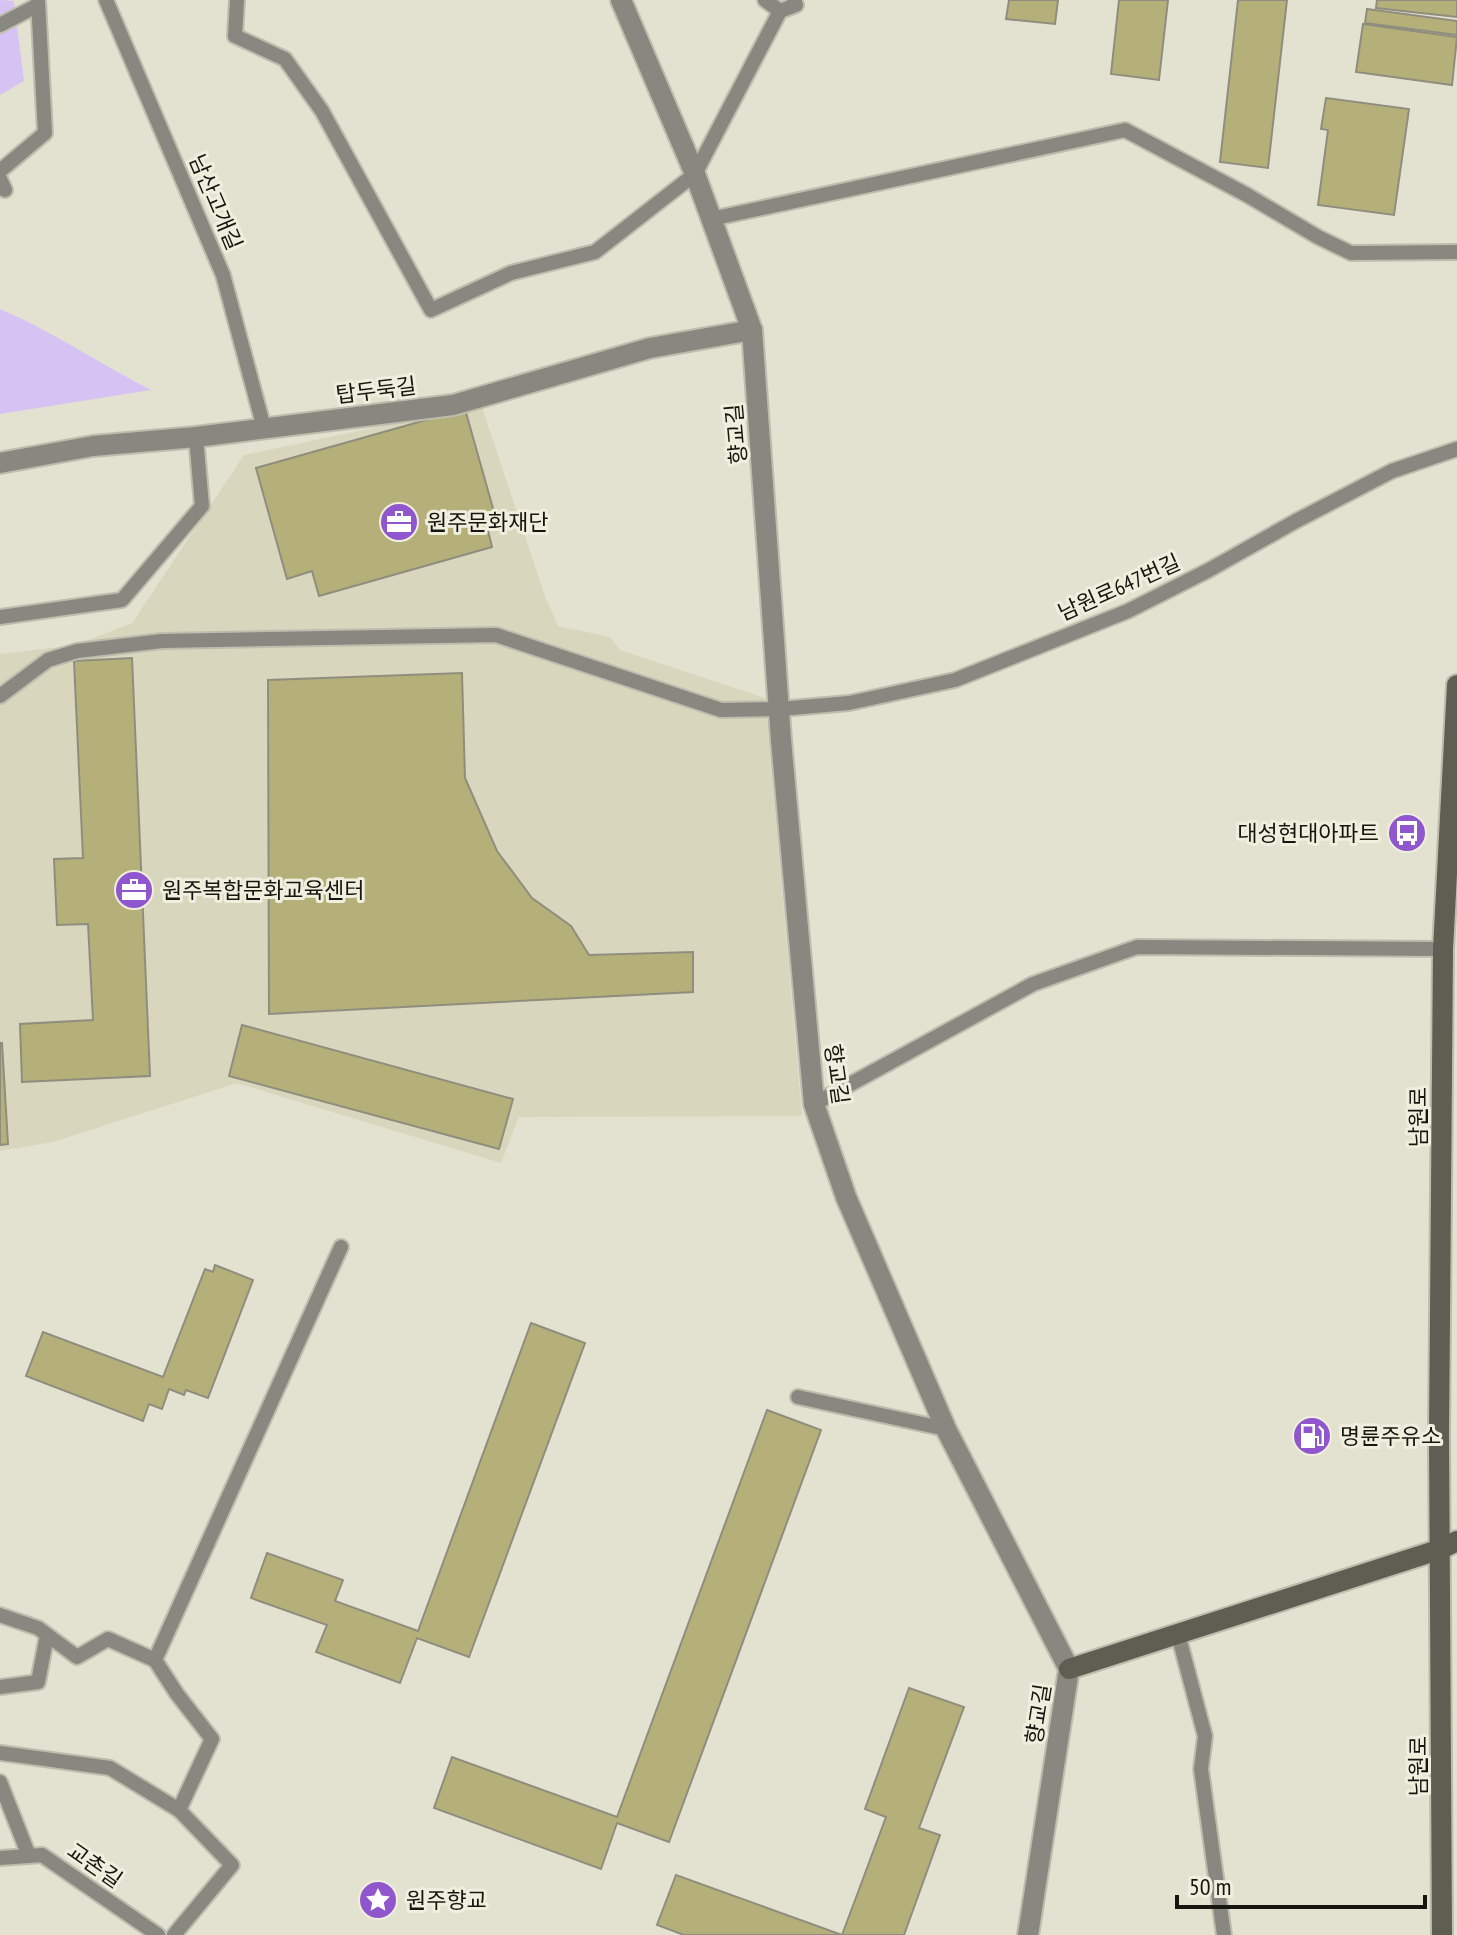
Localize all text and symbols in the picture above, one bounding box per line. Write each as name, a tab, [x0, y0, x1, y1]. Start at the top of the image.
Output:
street label: 남산고개길	[183, 150, 249, 254]
street label: 탑두둑길	[334, 371, 418, 409]
street label: 향교길	[719, 403, 753, 465]
office icon: 원주문화재단	[378, 501, 420, 543]
place label: 원주문화재단	[427, 508, 548, 536]
street label: 남원로647번길	[1054, 548, 1184, 626]
bus stop icon: 대성현대아파트	[1386, 812, 1428, 854]
place label: 대성현대아파트	[1237, 819, 1379, 847]
office icon: 원주복합문화교육센터	[113, 869, 155, 911]
place label: 원주복합문화교육센터	[162, 876, 364, 904]
street label: 향교길	[819, 1042, 855, 1106]
street label: 남원로	[1404, 1087, 1432, 1147]
fuel station icon: 명륜주유소	[1291, 1415, 1333, 1457]
place label: 명륜주유소	[1340, 1422, 1441, 1450]
street label: 향교길	[1019, 1682, 1057, 1746]
street label: 남원로	[1404, 1736, 1432, 1796]
street label: 교촌길	[62, 1836, 128, 1894]
scale bar	[1177, 1859, 1425, 1909]
text: 50 m	[1189, 1871, 1231, 1902]
place icon: 원주향교	[357, 1879, 399, 1921]
place label: 원주향교	[406, 1886, 487, 1914]

